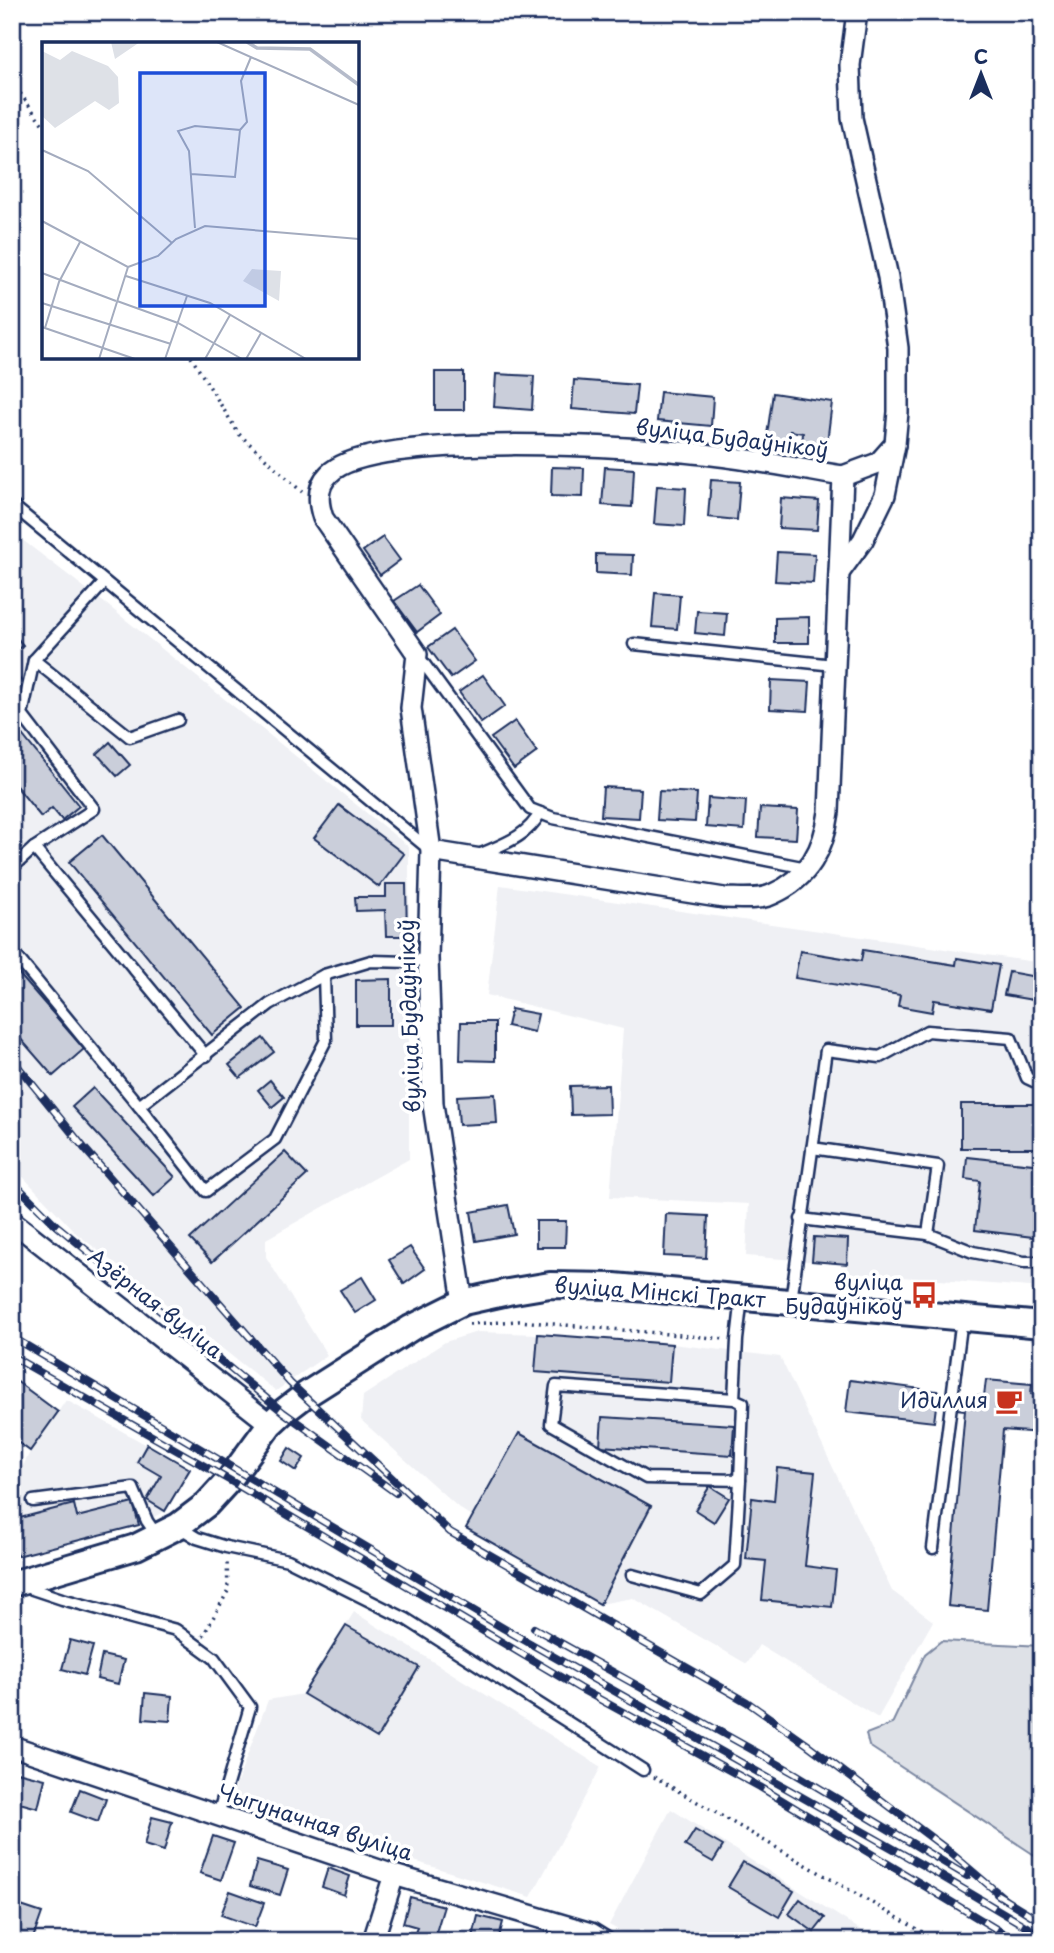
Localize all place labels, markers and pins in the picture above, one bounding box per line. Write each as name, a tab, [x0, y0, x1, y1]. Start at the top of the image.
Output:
place label: вуліца Будаўнікоў	[785, 1265, 903, 1321]
bus stop icon: вуліца Будаўнікоў	[909, 1280, 939, 1310]
place label: Идиллия	[900, 1383, 988, 1415]
cafe icon: Идиллия	[994, 1386, 1024, 1416]

